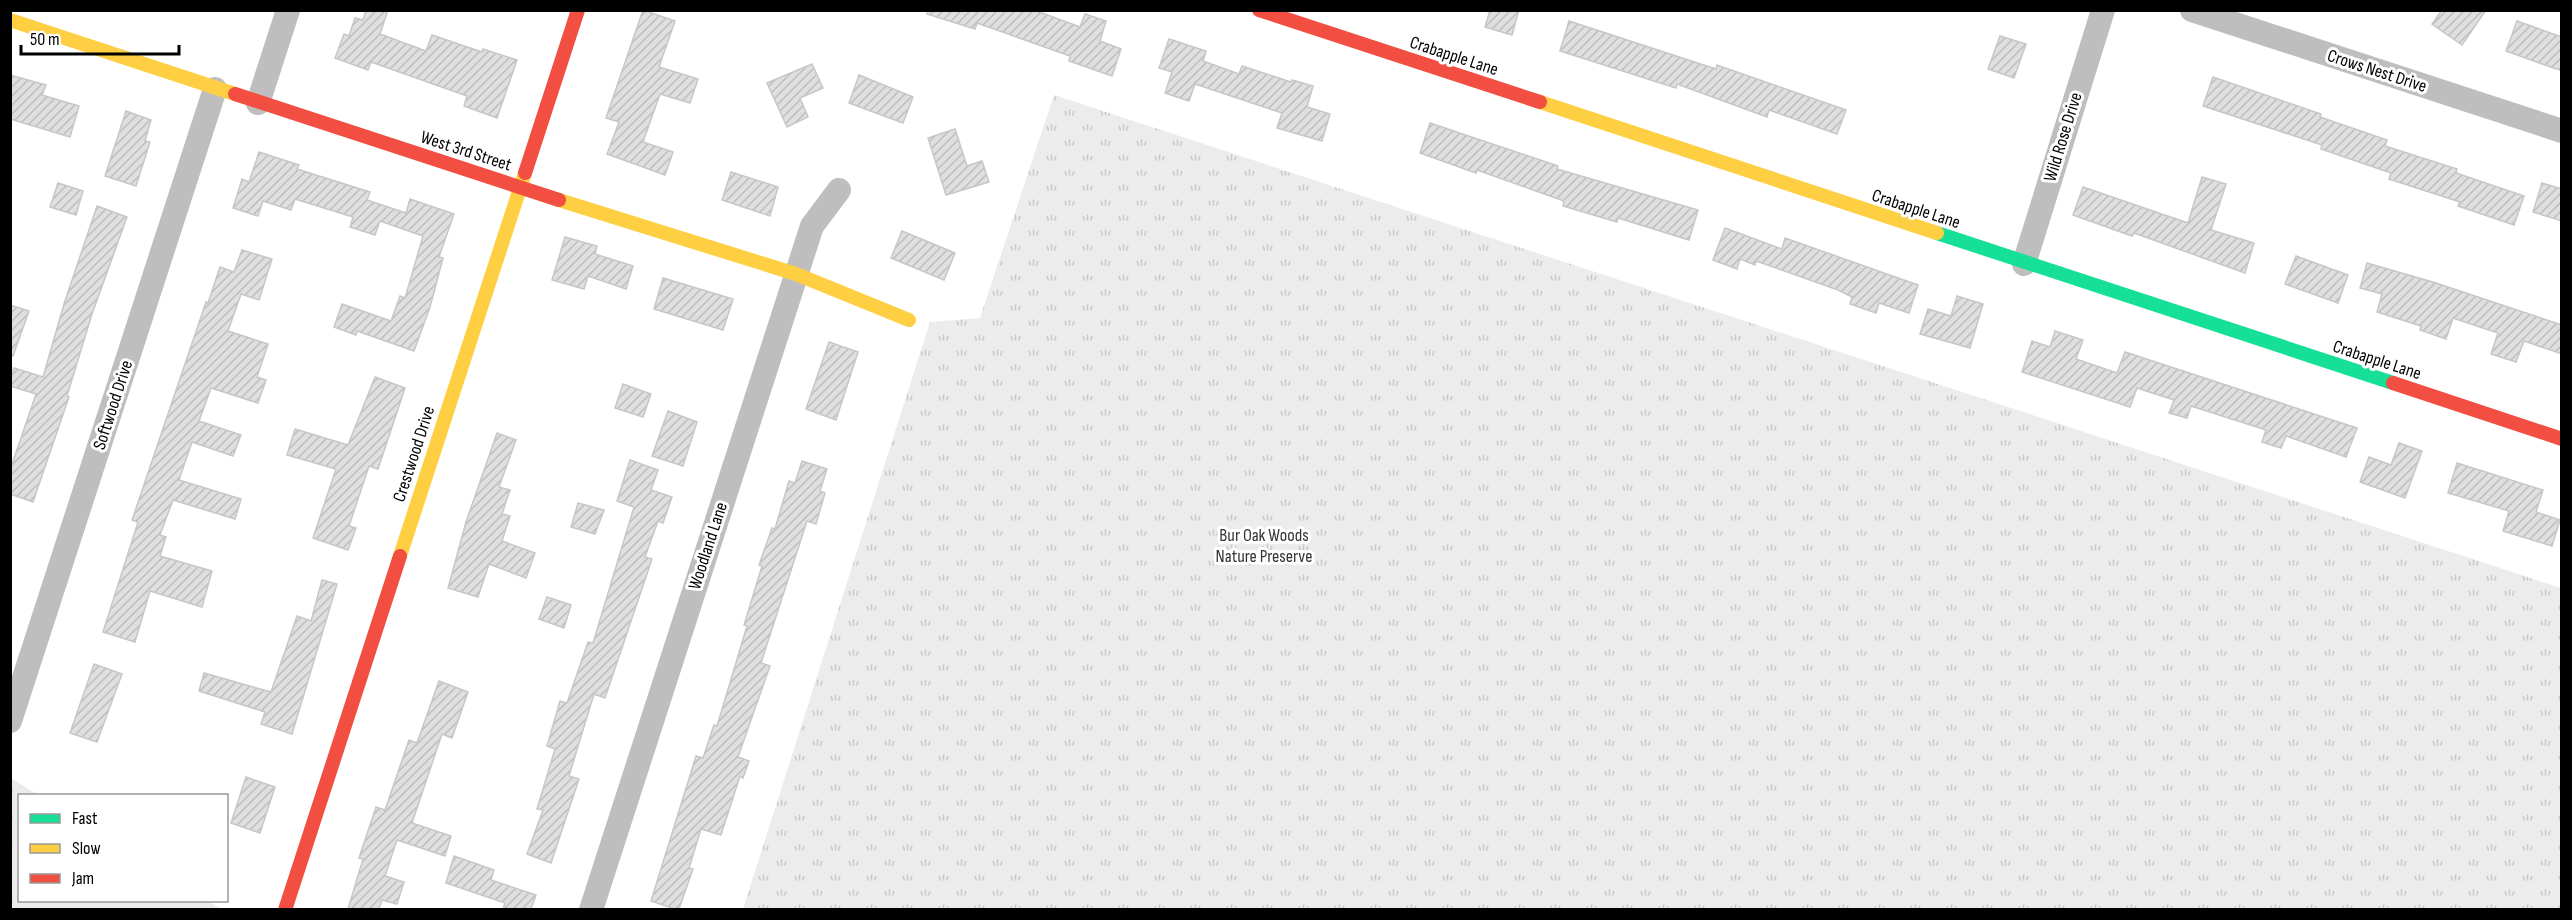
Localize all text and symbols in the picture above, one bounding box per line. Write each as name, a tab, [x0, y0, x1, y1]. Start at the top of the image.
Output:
scale bar	[21, 18, 178, 56]
text: 50 m	[30, 29, 60, 50]
street label: Crabapple Lane	[1407, 32, 1501, 80]
street label: Crows Nest Drive	[2325, 45, 2429, 97]
street label: Wild Rose Drive	[2039, 90, 2087, 184]
street label: West 3rd Street	[418, 126, 515, 176]
street label: Crabapple Lane	[1869, 185, 1963, 233]
street label: Crabapple Lane	[2330, 336, 2424, 384]
street label: Softwood Drive	[89, 358, 137, 452]
street label: Crestwood Drive	[389, 403, 439, 505]
street label: Woodland Lane	[684, 500, 732, 592]
park label: Bur Oak Woods Nature Preserve	[1216, 525, 1312, 567]
legend	[18, 794, 228, 902]
text: Fast	[72, 808, 98, 829]
text: Slow	[72, 838, 101, 859]
text: Jam	[71, 868, 94, 889]

